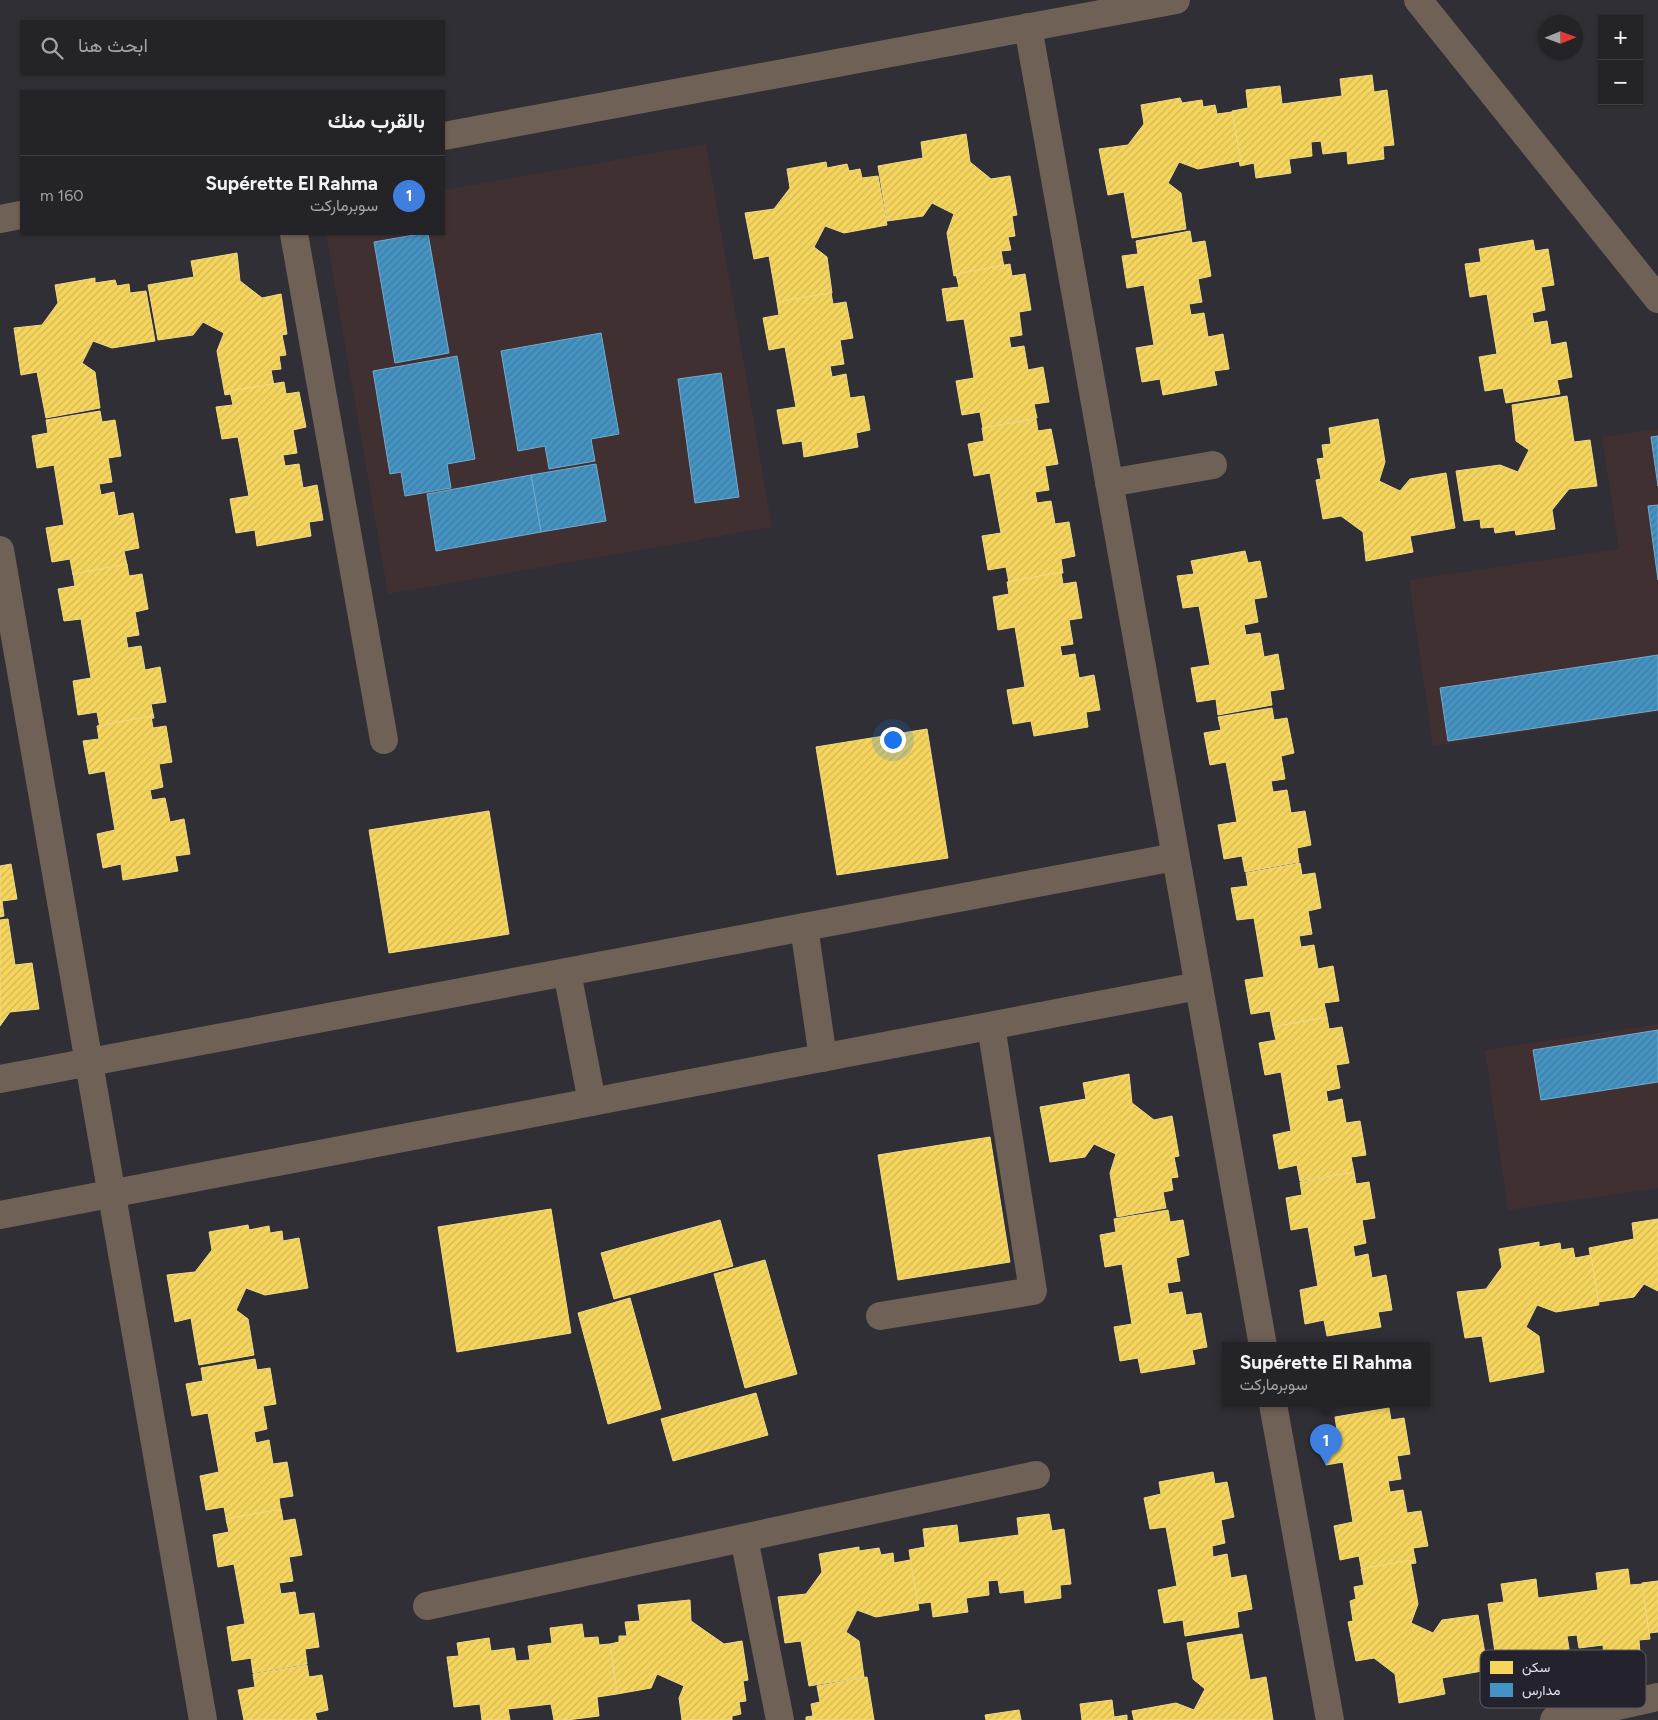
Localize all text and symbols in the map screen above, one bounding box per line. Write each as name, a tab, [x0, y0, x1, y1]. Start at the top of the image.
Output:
north arrow	[1538, 15, 1583, 60]
map controls	[1598, 15, 1643, 105]
button: +	[1598, 15, 1643, 60]
search box	[20, 20, 445, 75]
icon: search	[38, 34, 66, 62]
text: ابحث هنا	[78, 34, 148, 57]
button: −	[1598, 60, 1643, 105]
text: بالقرب منك	[328, 108, 425, 133]
text: Supérette El Rahma	[205, 172, 378, 195]
text: 160 m	[40, 186, 84, 205]
text: 1	[406, 186, 412, 205]
text: سوبرماركت	[310, 196, 378, 215]
your location	[880, 727, 906, 753]
popup	[1222, 1342, 1430, 1407]
text: Supérette El Rahma	[1240, 1351, 1412, 1374]
text: سوبرماركت	[1240, 1375, 1308, 1394]
pin: 1	[1310, 1424, 1342, 1465]
legend	[1480, 1650, 1646, 1708]
text: سكن	[1522, 1659, 1550, 1676]
text: مدارس	[1522, 1682, 1560, 1699]

